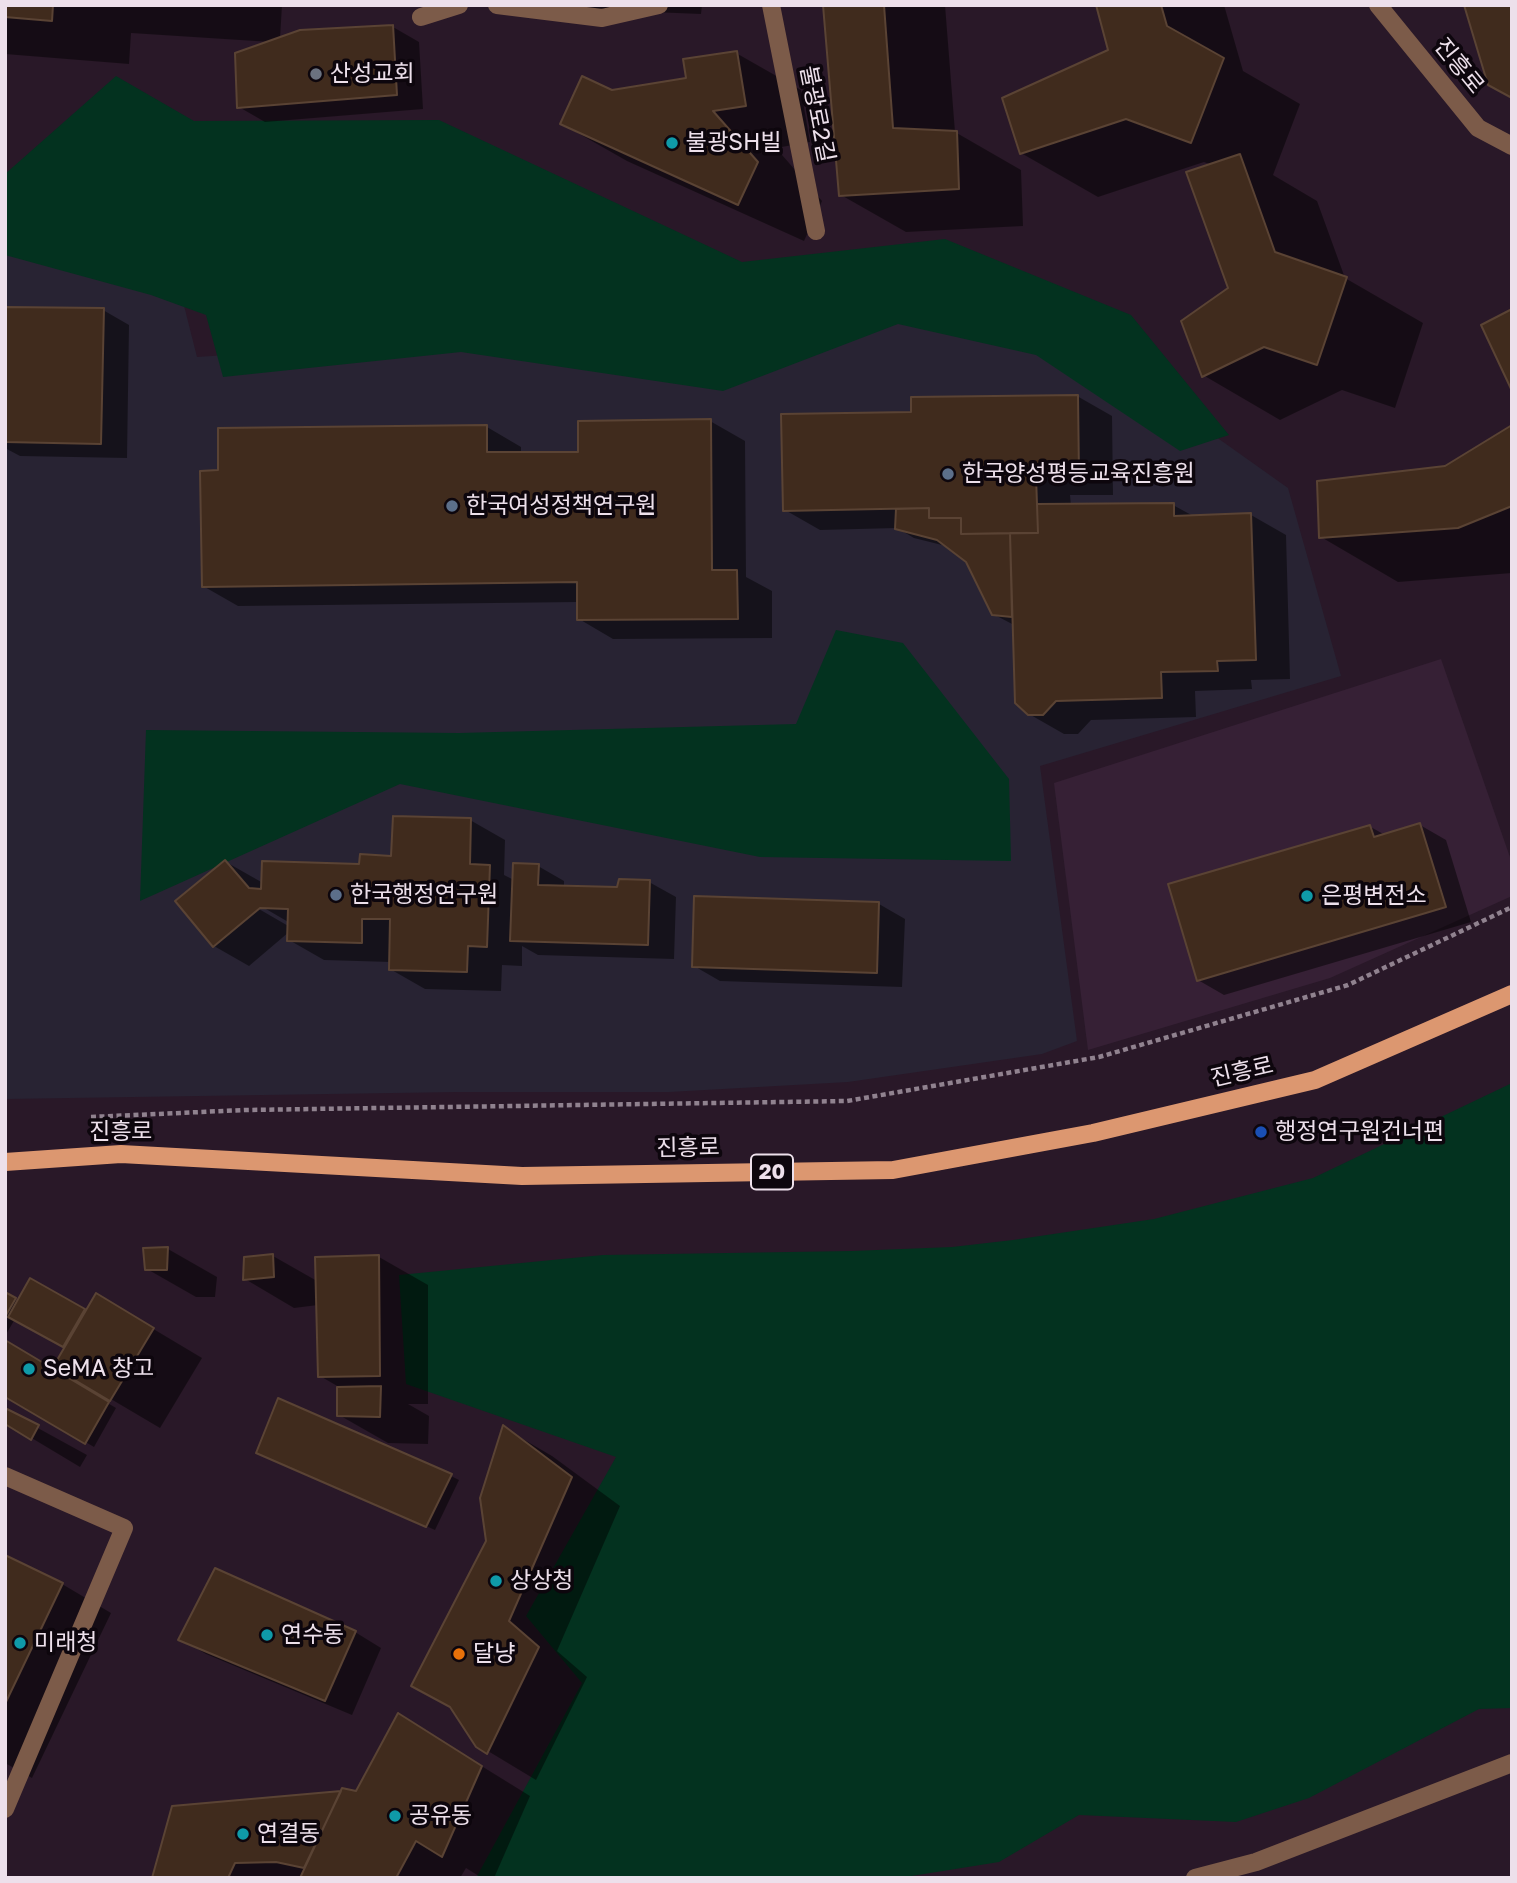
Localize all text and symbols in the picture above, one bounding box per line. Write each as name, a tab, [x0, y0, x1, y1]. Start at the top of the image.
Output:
street label: 진흥로	[1428, 33, 1490, 99]
place label: 산성교회	[330, 60, 415, 88]
street label: 불광로2길	[794, 63, 840, 165]
marker: 산성교회	[308, 66, 324, 82]
place label: 불광SH빌	[686, 129, 782, 157]
marker: 불광SH빌	[664, 135, 680, 151]
place label: 한국양성평등교육진흥원	[962, 460, 1195, 488]
marker: 한국양성평등교육진흥원	[940, 466, 956, 482]
place label: 한국여성정책연구원	[466, 492, 656, 520]
marker: 한국여성정책연구원	[444, 498, 460, 514]
place label: 한국행정연구원	[350, 881, 498, 909]
place label: 은평변전소	[1321, 882, 1427, 910]
marker: 한국행정연구원	[328, 887, 344, 903]
marker: 은평변전소	[1299, 888, 1315, 904]
street label: 진흥로	[1208, 1051, 1276, 1093]
street label: 진흥로	[89, 1118, 153, 1146]
place label: 행정연구원건너편	[1275, 1118, 1444, 1146]
marker: 행정연구원건너편	[1253, 1124, 1269, 1140]
street label: 진흥로	[656, 1134, 720, 1162]
road number: 20	[751, 1154, 793, 1190]
place label: SeMA 창고	[43, 1355, 154, 1383]
marker: SeMA 창고	[21, 1361, 37, 1377]
place label: 상상청	[510, 1567, 573, 1595]
marker: 상상청	[488, 1573, 504, 1589]
place label: 연수동	[281, 1621, 344, 1649]
marker: 연수동	[259, 1627, 275, 1643]
place label: 미래청	[34, 1629, 97, 1657]
marker: 미래청	[12, 1635, 28, 1651]
place label: 달냥	[473, 1640, 515, 1668]
marker: 달냥	[451, 1646, 467, 1662]
place label: 공유동	[409, 1802, 472, 1830]
marker: 공유동	[387, 1808, 403, 1824]
place label: 연결동	[257, 1820, 320, 1848]
marker: 연결동	[235, 1826, 251, 1842]

